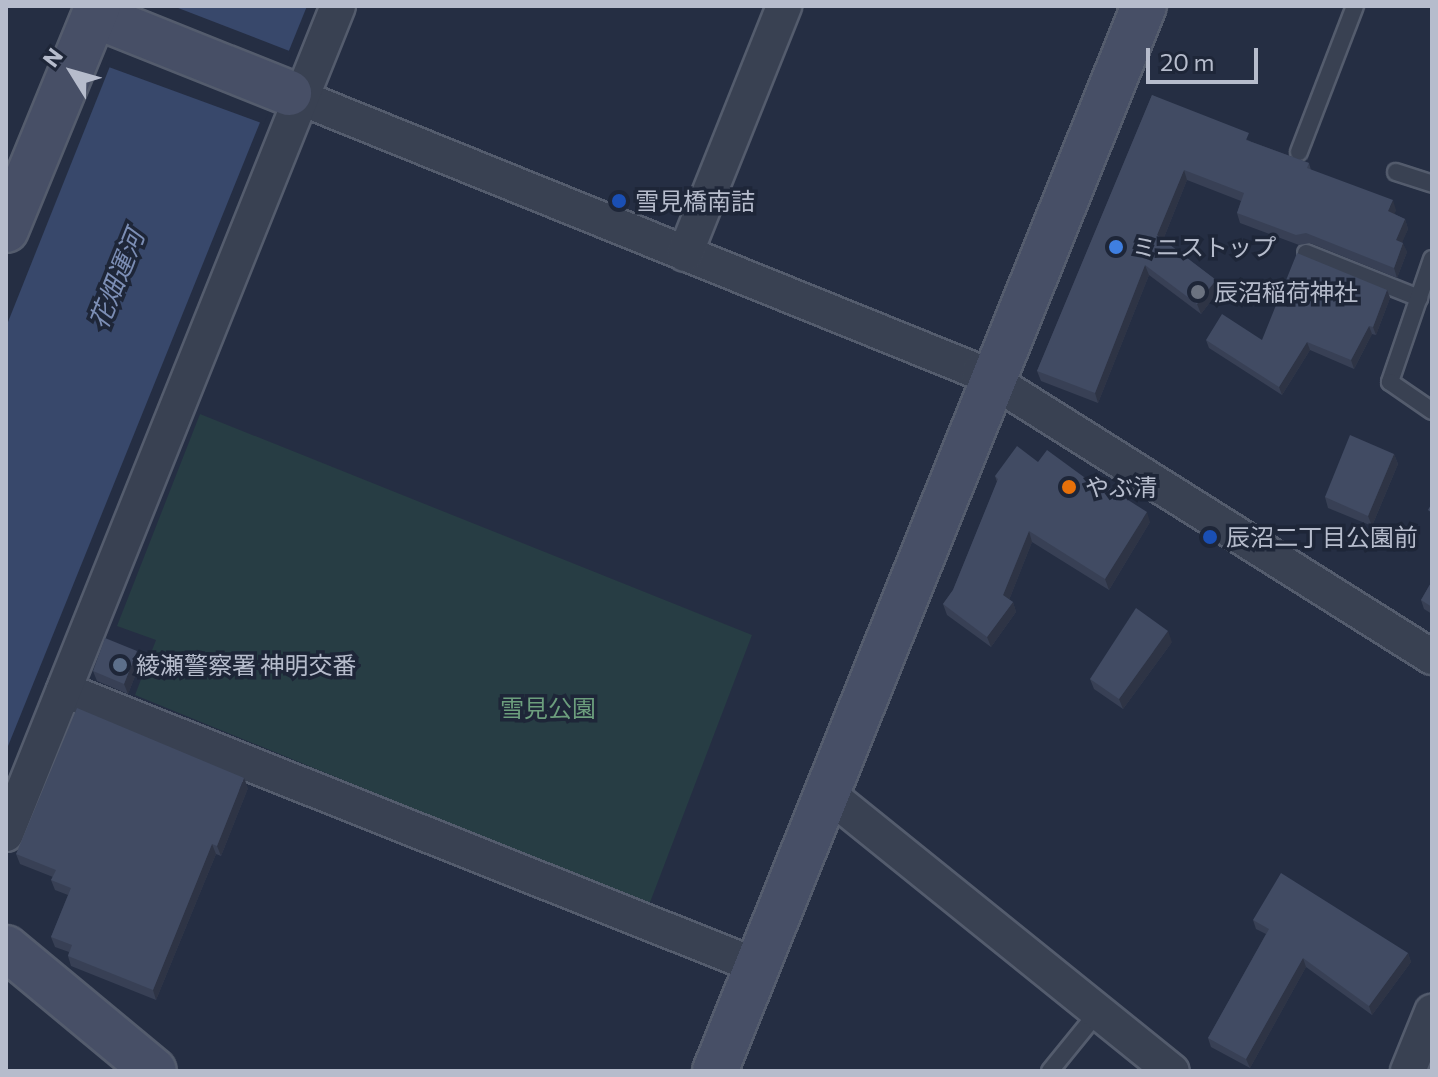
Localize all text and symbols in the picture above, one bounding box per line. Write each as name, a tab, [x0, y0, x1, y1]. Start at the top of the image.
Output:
north arrow	[32, 32, 112, 112]
scale bar	[1150, 32, 1262, 82]
text: N	[37, 43, 68, 72]
text: 20 m	[1160, 47, 1214, 76]
place label: 雪見橋南詰	[635, 187, 755, 215]
marker: 雪見橋南詰	[610, 192, 628, 210]
water label: 花畑運河	[82, 225, 150, 333]
place label: ミニストップ	[1132, 233, 1276, 261]
marker: ミニストップ	[1107, 238, 1125, 256]
place label: 辰沼稲荷神社	[1214, 278, 1358, 306]
marker: 辰沼稲荷神社	[1189, 283, 1207, 301]
place label: やぶ清	[1085, 473, 1157, 501]
marker: やぶ清	[1060, 478, 1078, 496]
place label: 辰沼二丁目公園前	[1226, 523, 1418, 551]
marker: 辰沼二丁目公園前	[1201, 528, 1219, 546]
place label: 綾瀬警察署 神明交番	[136, 651, 357, 679]
marker: 綾瀬警察署 神明交番	[111, 656, 129, 674]
park label: 雪見公園	[500, 694, 596, 722]

